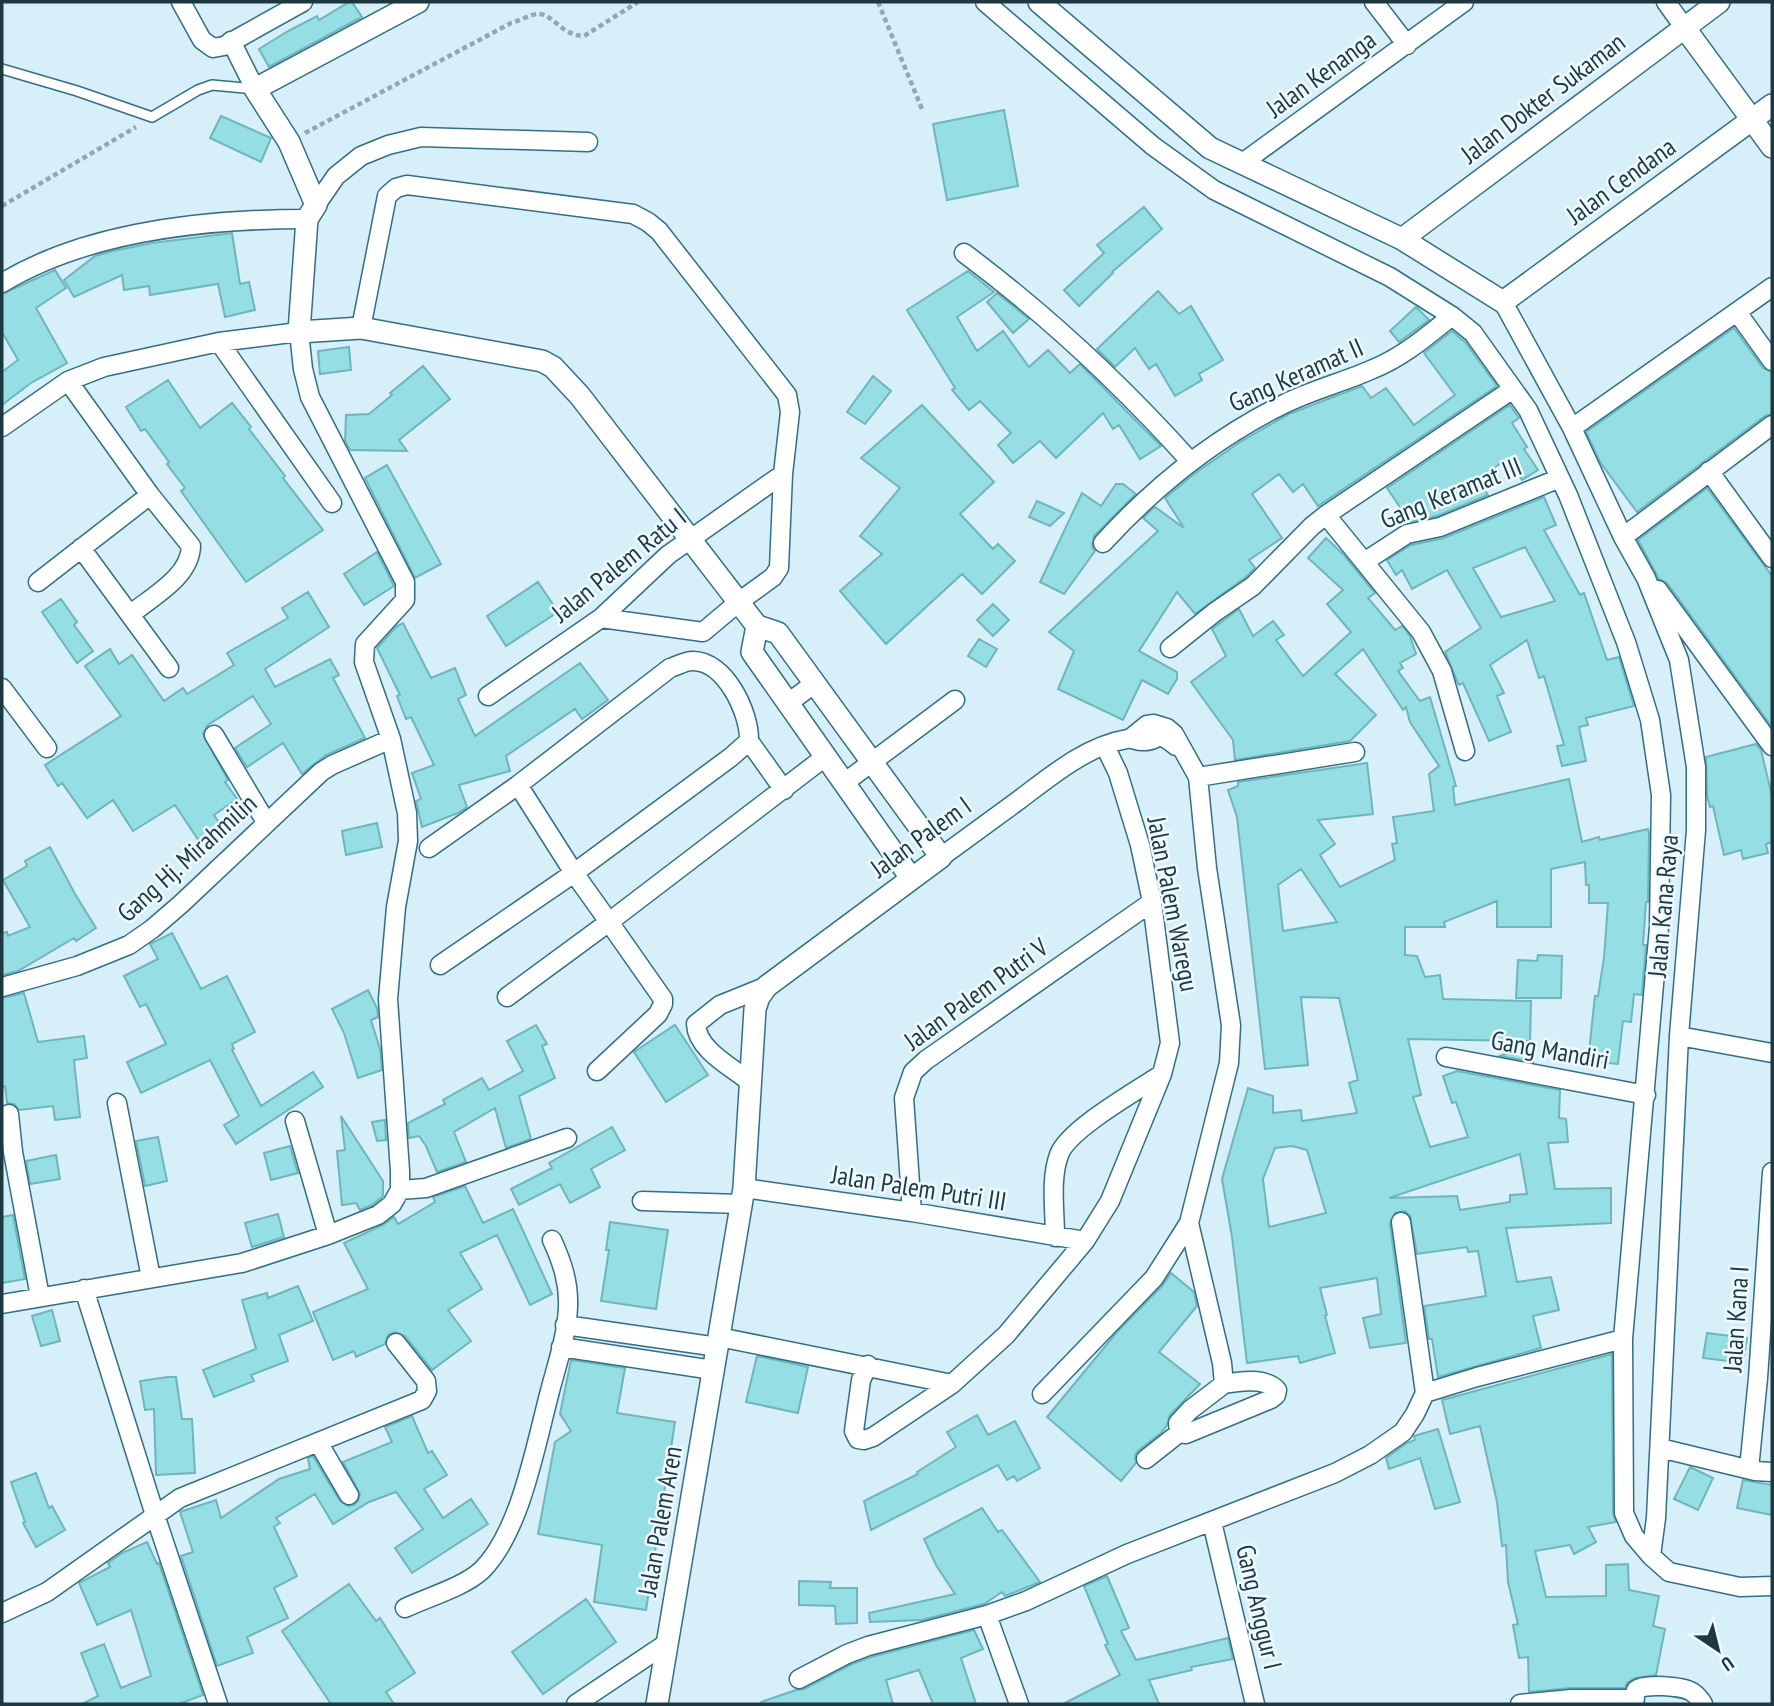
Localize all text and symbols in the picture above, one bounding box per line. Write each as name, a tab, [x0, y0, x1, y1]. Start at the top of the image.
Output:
street label: Jalan Kenanga	[1259, 23, 1382, 125]
street label: Jalan Dokter Sukaman	[1453, 25, 1631, 171]
street label: Jalan Cendana	[1559, 130, 1682, 232]
street label: Gang Keramat II	[1224, 330, 1368, 419]
street label: Gang Keramat III	[1375, 449, 1526, 536]
street label: Jalan Palem Ratu I	[544, 500, 693, 630]
street label: Gang Hj. Mirahmilin	[110, 786, 263, 929]
street label: Jalan Palem I	[863, 789, 978, 885]
street label: Jalan Palem Waregu	[1140, 813, 1207, 994]
street label: Jalan Kana Raya	[1640, 833, 1685, 980]
street label: Jalan Palem Putri V	[896, 930, 1055, 1057]
street label: Gang Mandiri	[1488, 1023, 1612, 1076]
street label: Jalan Palem Putri III	[828, 1157, 1009, 1218]
street label: Jalan Kana I	[1715, 1265, 1756, 1374]
street label: Jalan Palem Aren	[630, 1443, 689, 1599]
street label: Gang Anggur I	[1229, 1541, 1290, 1672]
north arrow	[1683, 1615, 1753, 1685]
text: U	[1717, 1651, 1739, 1677]

